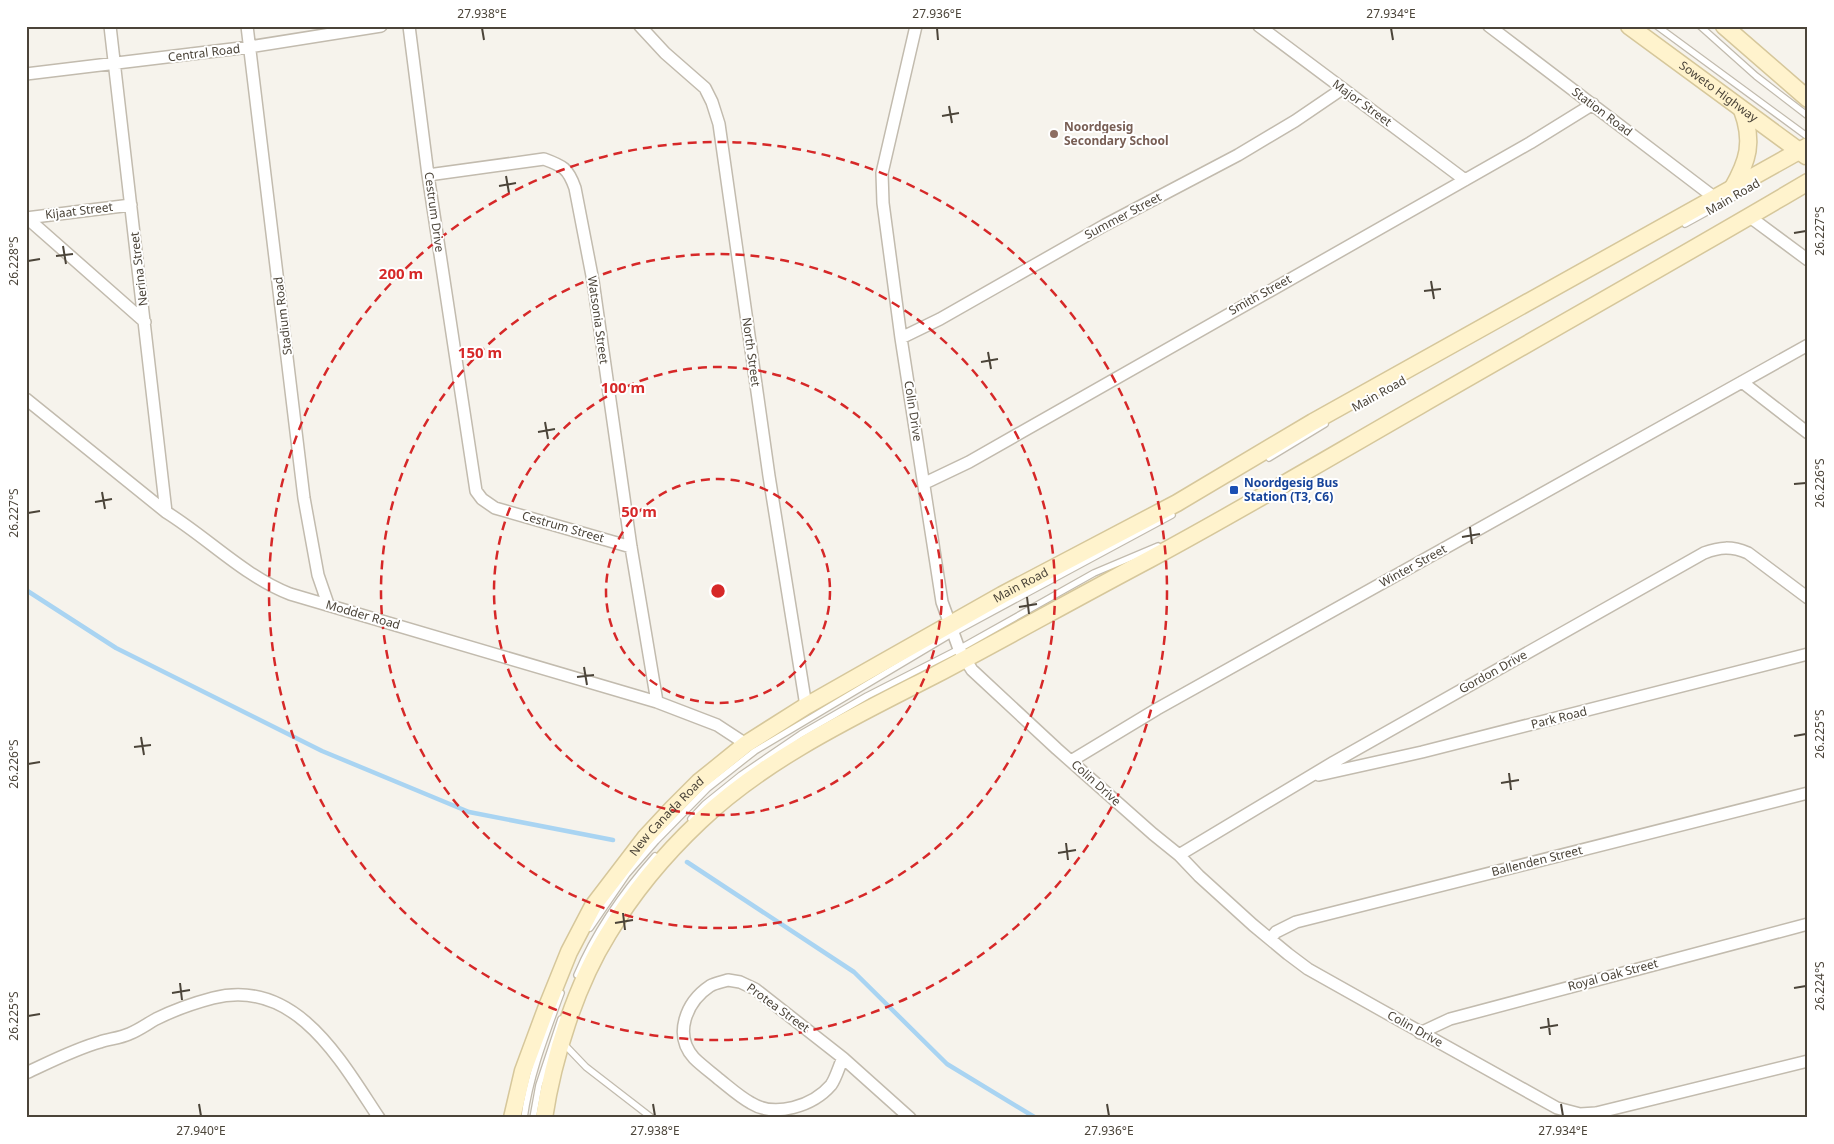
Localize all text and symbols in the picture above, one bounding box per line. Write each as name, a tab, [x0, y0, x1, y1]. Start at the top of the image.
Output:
text: 27.938°E	[457, 5, 507, 22]
text: 27.936°E	[912, 5, 962, 22]
text: 27.934°E	[1366, 5, 1416, 22]
street label: Central Road	[167, 40, 241, 65]
street label: Soweto Highway	[1676, 57, 1762, 126]
street label: Major Street	[1329, 75, 1396, 130]
street label: Station Road	[1569, 83, 1636, 140]
place label: Noordgesig Secondary School	[1064, 118, 1169, 149]
marker: Noordgesig Secondary School	[1048, 128, 1060, 140]
street label: Cestrum Drive	[420, 171, 449, 253]
street label: Main Road	[1702, 174, 1763, 219]
street label: Summer Street	[1081, 188, 1165, 243]
street label: Kijaat Street	[44, 198, 114, 223]
text: 26.227°S	[1811, 206, 1828, 256]
street label: Nerina Street	[125, 230, 151, 307]
text: 26.228°S	[5, 236, 22, 286]
text: 200 m	[379, 263, 423, 283]
street label: Smith Street	[1225, 270, 1295, 319]
street label: Watsonia Street	[584, 275, 613, 366]
street label: Stadium Road	[269, 276, 296, 356]
street label: North Street	[738, 316, 765, 388]
text: 150 m	[458, 342, 502, 362]
street label: Main Road	[1348, 372, 1409, 416]
text: 100 m	[601, 377, 645, 397]
street label: Colin Drive	[900, 379, 927, 443]
text: 26.226°S	[1811, 458, 1828, 508]
place label: Noordgesig Bus Station (T3, C6)	[1244, 474, 1338, 505]
marker: Noordgesig Bus Station (T3, C6)	[1228, 484, 1240, 496]
text: 26.227°S	[5, 488, 22, 538]
text: 50 m	[621, 501, 657, 521]
street label: Cestrum Street	[520, 507, 607, 547]
street label: Winter Street	[1376, 540, 1450, 591]
street label: Main Road	[990, 563, 1051, 606]
centre of rings	[709, 582, 727, 600]
street label: Modder Road	[324, 596, 402, 633]
street label: Gordon Drive	[1456, 646, 1530, 697]
street label: Park Road	[1529, 702, 1589, 733]
text: 26.225°S	[1811, 709, 1828, 759]
text: 26.226°S	[5, 739, 22, 789]
street label: Colin Drive	[1068, 756, 1125, 810]
street label: New Canada Road	[625, 772, 707, 859]
street label: Ballenden Street	[1490, 841, 1585, 880]
street label: Royal Oak Street	[1566, 954, 1660, 995]
text: 26.224°S	[1811, 961, 1828, 1011]
street label: Protea Street	[743, 979, 814, 1037]
text: 26.225°S	[5, 991, 22, 1041]
street label: Colin Drive	[1384, 1006, 1446, 1051]
text: 27.940°E	[176, 1122, 226, 1139]
text: 27.938°E	[630, 1122, 680, 1139]
text: 27.936°E	[1084, 1122, 1134, 1139]
text: 27.934°E	[1538, 1122, 1588, 1139]

